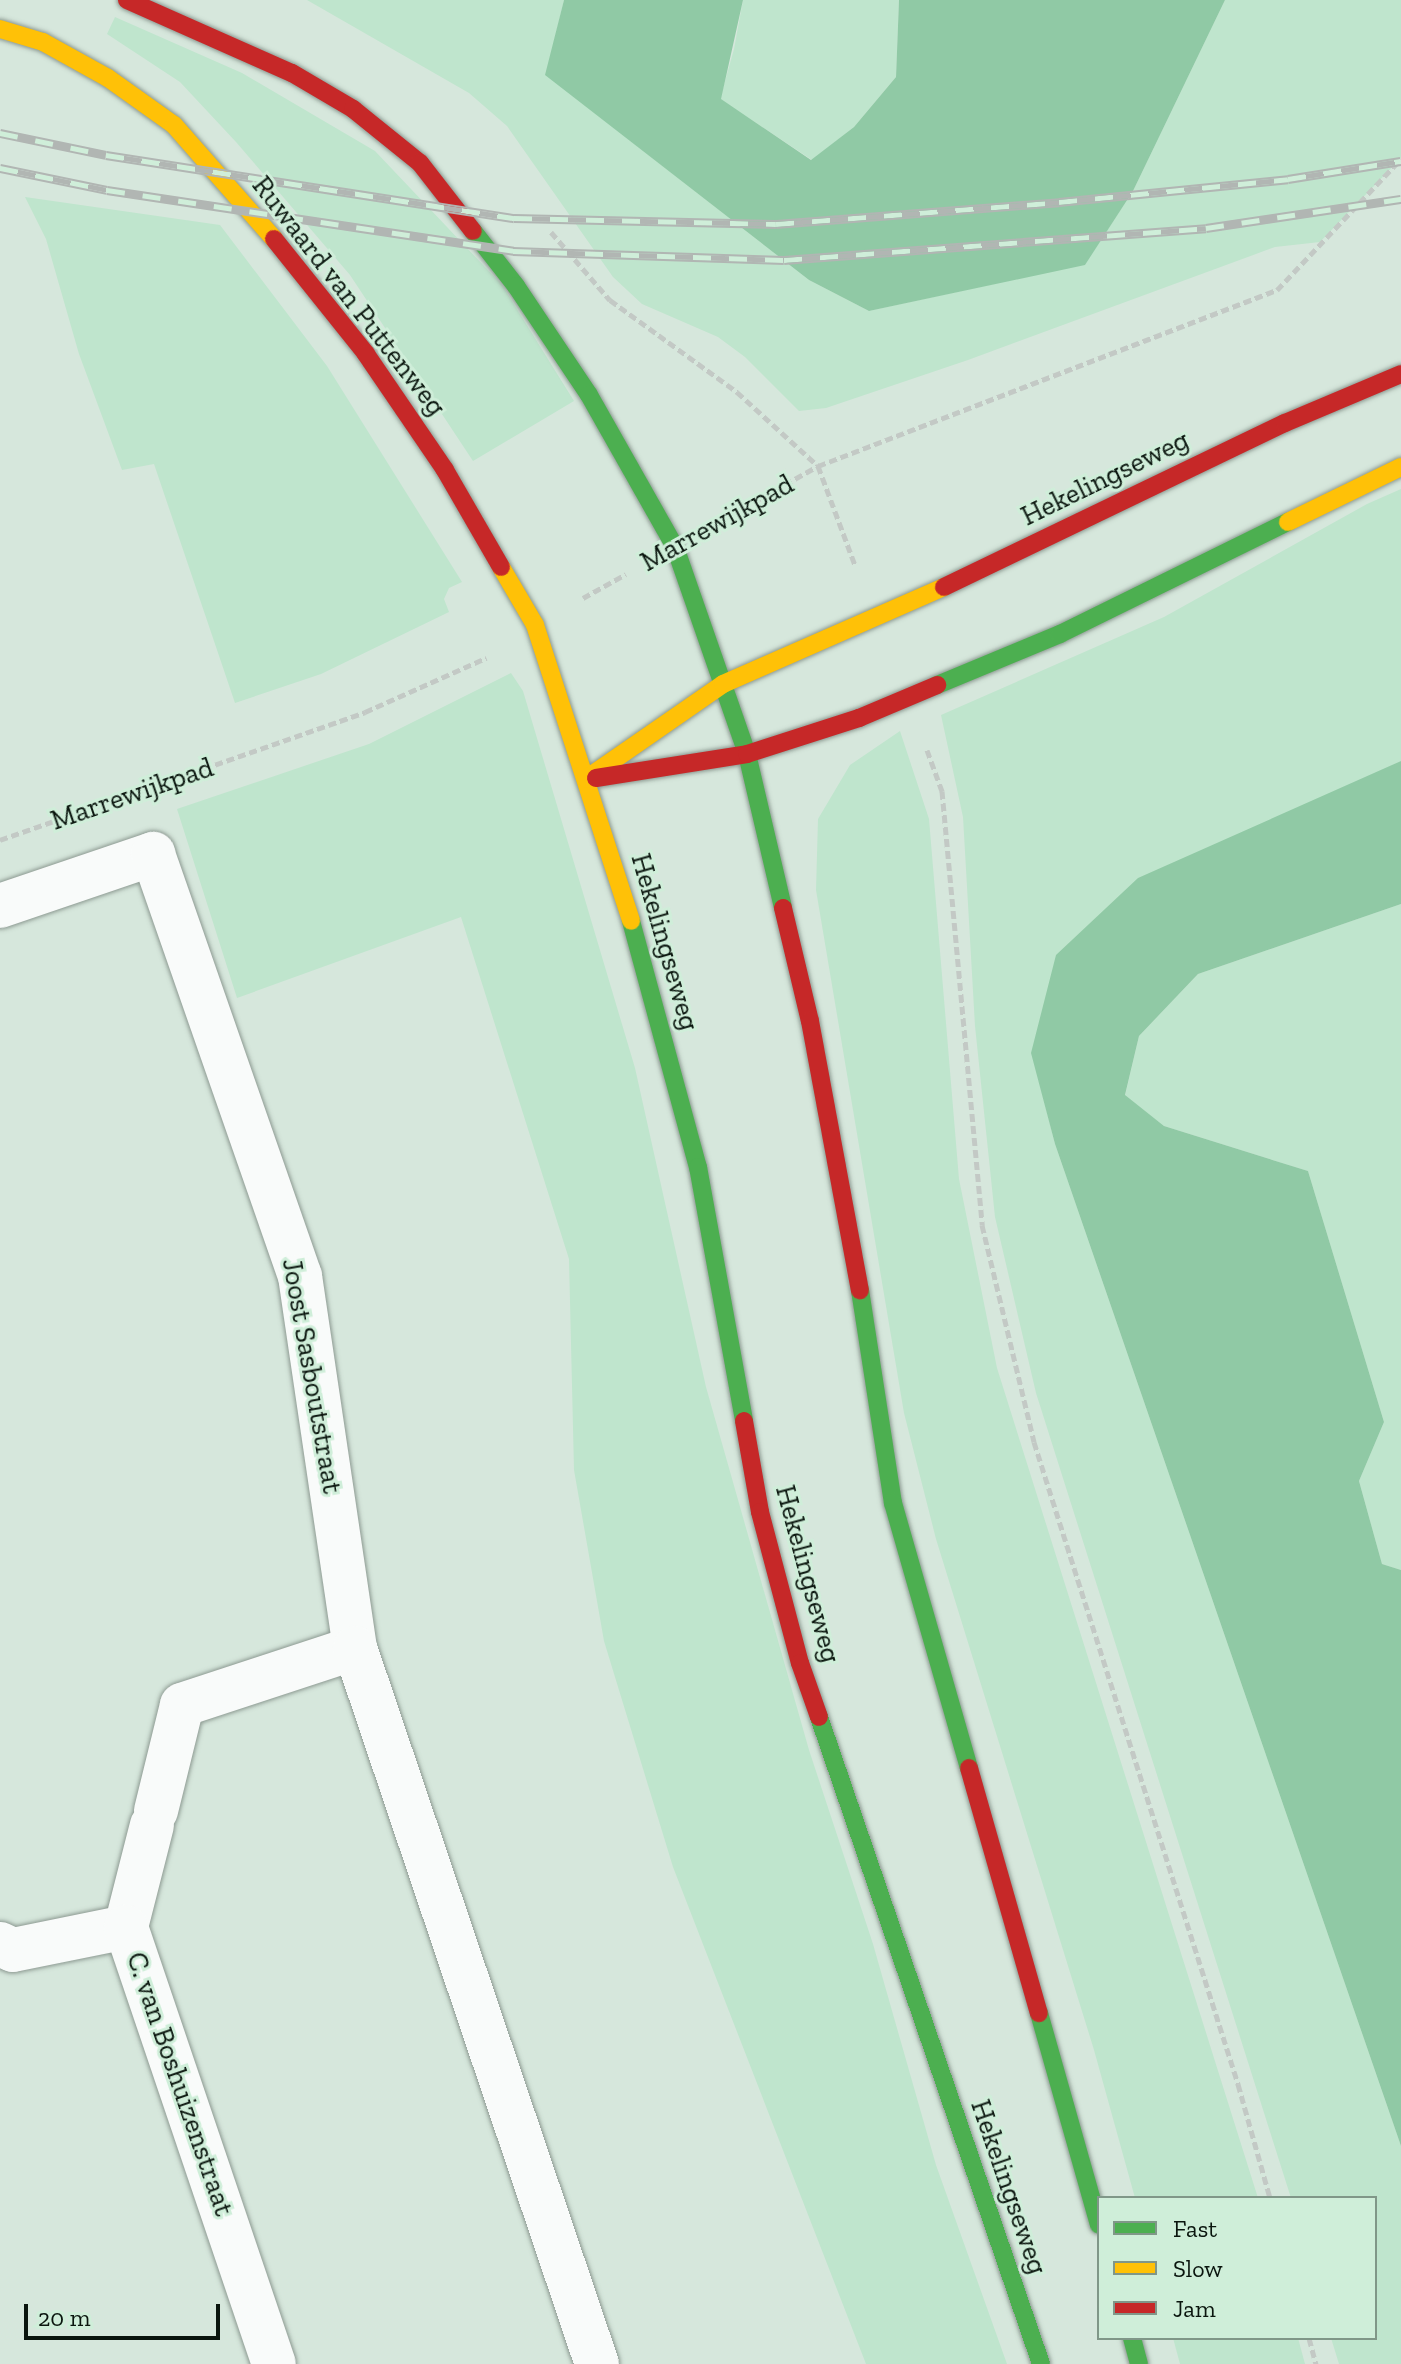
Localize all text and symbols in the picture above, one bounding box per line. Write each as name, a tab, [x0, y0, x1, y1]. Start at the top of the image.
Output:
street label: Ruwaard van Puttenweg	[245, 169, 453, 423]
street label: Hekelingseweg	[1016, 423, 1194, 533]
street label: Marrewijkpad	[635, 467, 799, 579]
street label: Marrewijkpad	[46, 751, 218, 837]
street label: Hekelingseweg	[624, 850, 706, 1034]
street label: Joost Sasboutstraat	[275, 1256, 349, 1496]
street label: Hekelingseweg	[768, 1482, 848, 1666]
street label: C. van Boshuizenstraat	[119, 1947, 241, 2221]
street label: Hekelingseweg	[963, 2095, 1055, 2279]
legend	[1097, 2196, 1377, 2340]
text: Fast	[1173, 2214, 1217, 2243]
text: Slow	[1173, 2254, 1223, 2283]
scale bar	[28, 2288, 224, 2338]
text: Jam	[1173, 2294, 1216, 2323]
text: 20 m	[38, 2303, 90, 2332]

